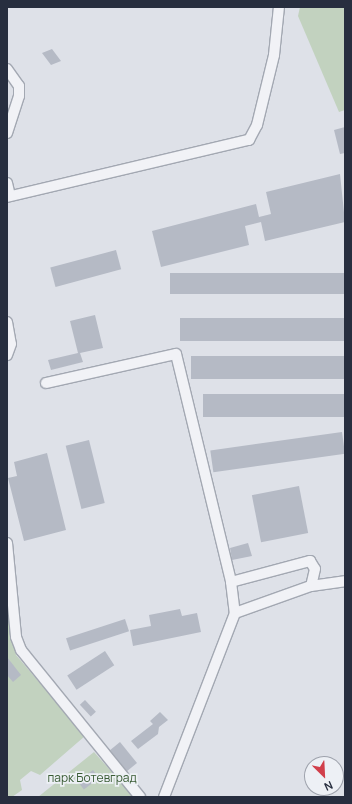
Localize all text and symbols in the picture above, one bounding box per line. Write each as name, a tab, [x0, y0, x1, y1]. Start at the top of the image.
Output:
north arrow	[304, 756, 344, 796]
park label: парк Ботевград	[47, 771, 137, 785]
text: N	[322, 778, 335, 795]

